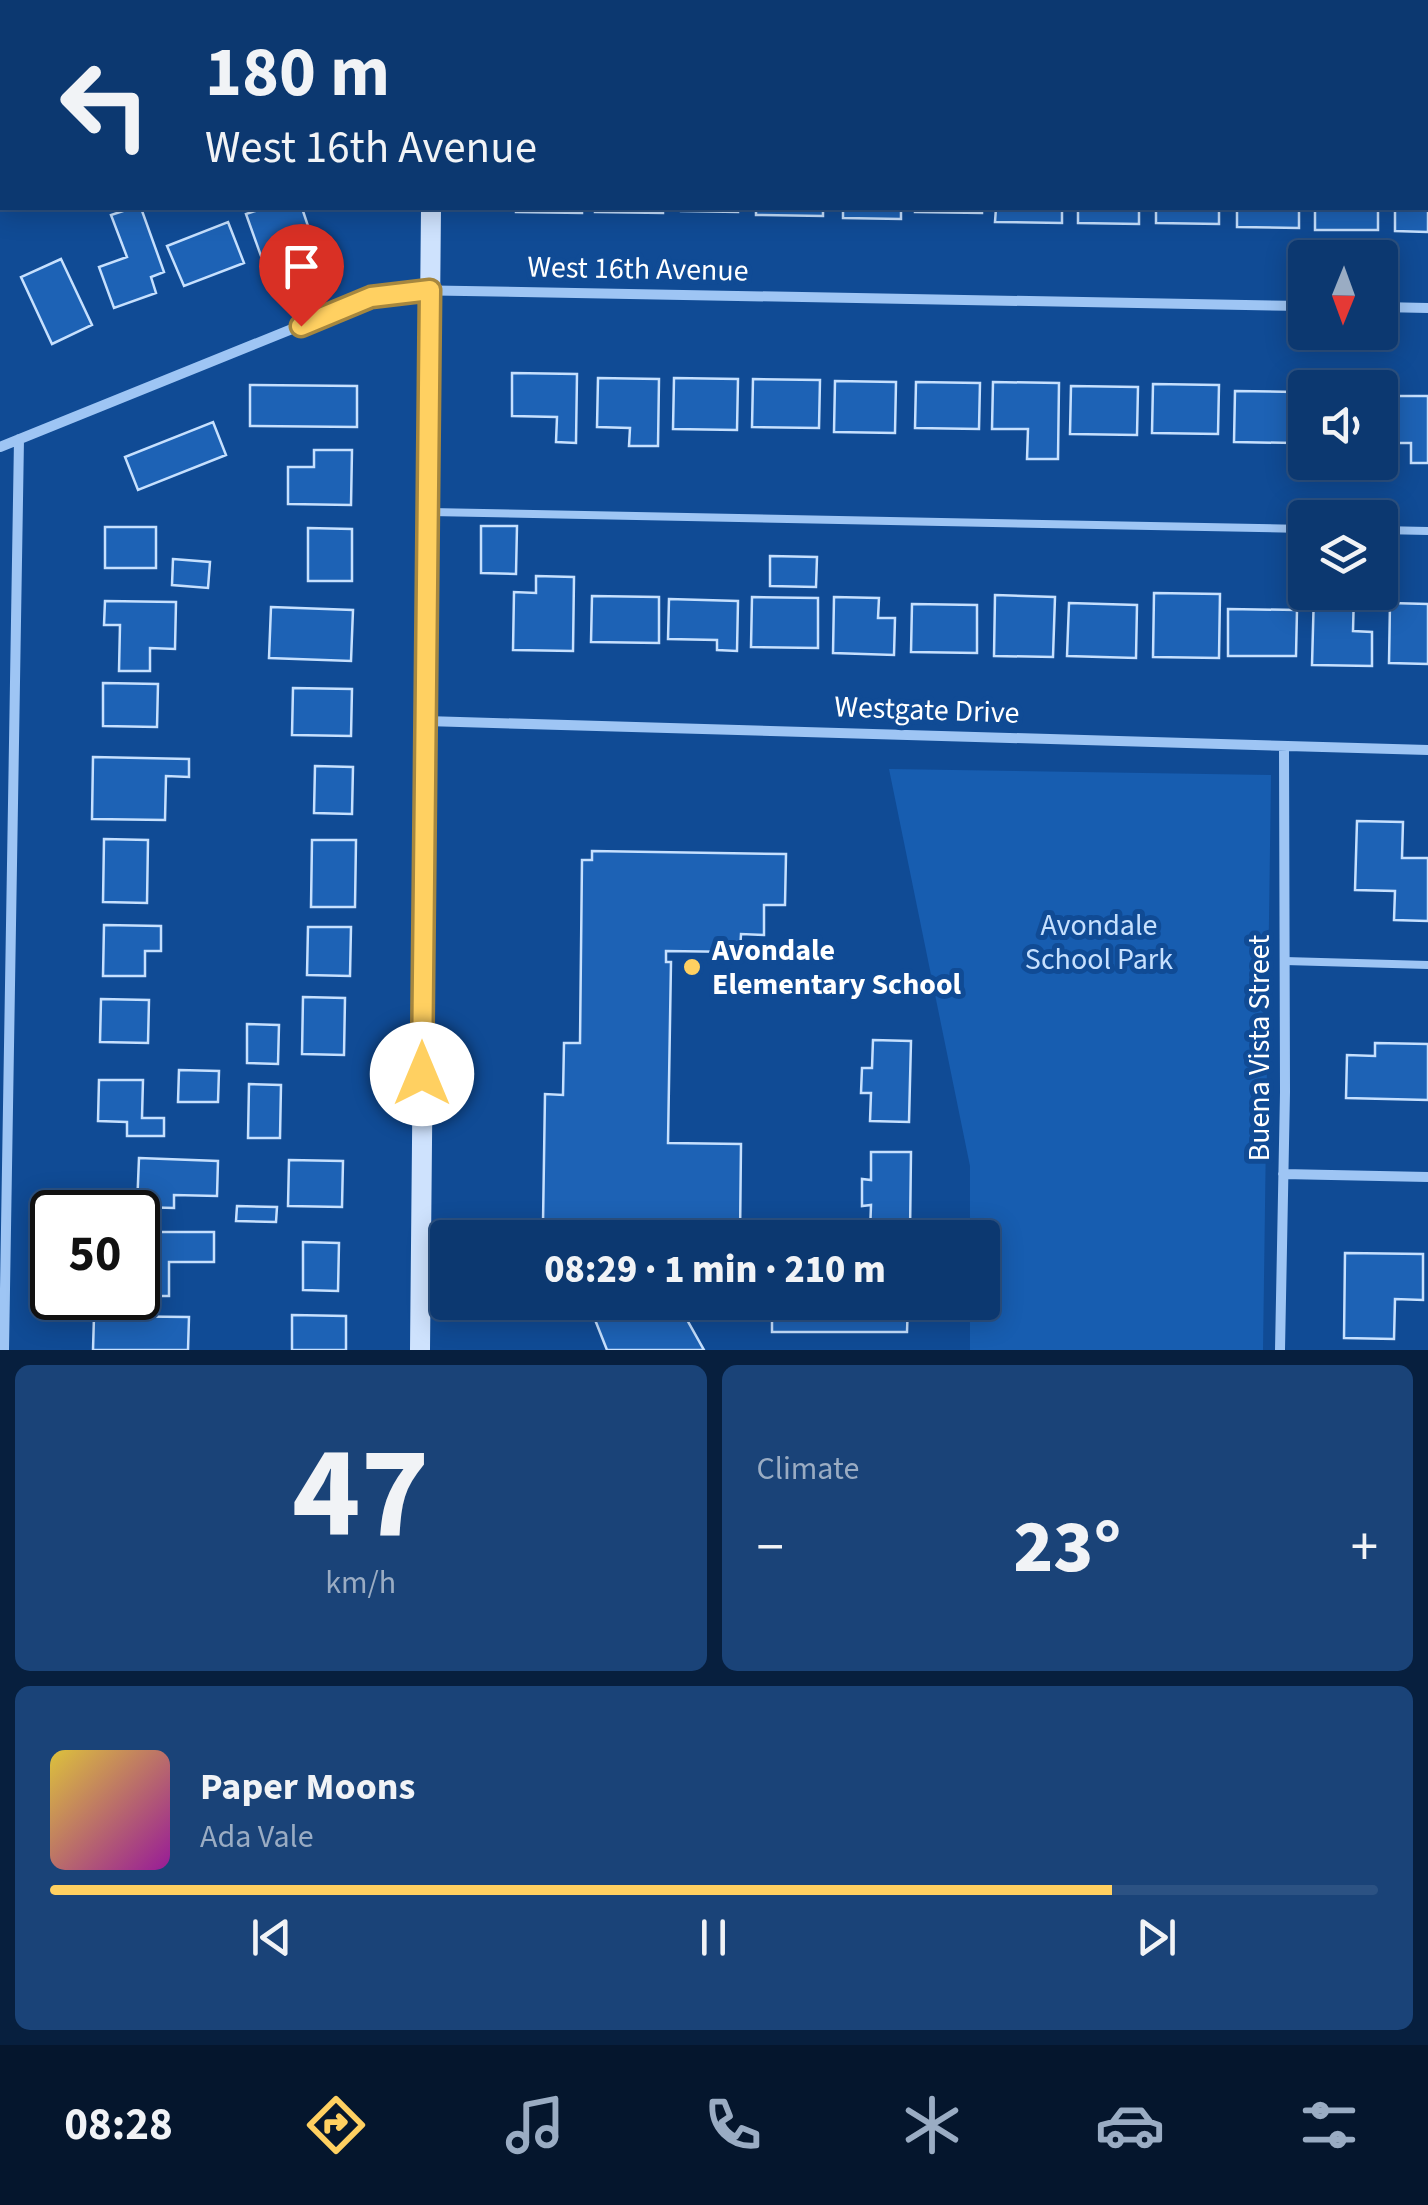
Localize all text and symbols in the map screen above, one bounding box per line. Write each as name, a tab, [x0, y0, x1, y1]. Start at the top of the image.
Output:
text: 180 m	[205, 23, 390, 123]
icon: left	[40, 40, 170, 170]
text: West 16th Avenue	[205, 116, 537, 180]
pin	[259, 224, 344, 327]
icon: arrive	[274, 239, 329, 294]
north arrow	[1288, 240, 1398, 350]
map controls	[1288, 240, 1398, 610]
street label: West 16th Avenue	[527, 246, 749, 292]
button: sound	[1288, 370, 1398, 480]
button: layers	[1288, 500, 1398, 610]
street label: Westgate Drive	[834, 685, 1020, 735]
park label: Avondale School Park	[1025, 904, 1173, 981]
place label: Avondale Elementary School	[711, 929, 962, 1006]
street label: Buena Vista Street	[1238, 935, 1281, 1161]
marker: Avondale Elementary School	[681, 956, 703, 978]
position arrow	[370, 1022, 474, 1126]
speed limit sign: 50	[30, 1190, 160, 1320]
text: 08:29 · 1 min · 210 m	[544, 1243, 886, 1297]
text: 47	[292, 1402, 429, 1587]
text: Climate	[757, 1446, 859, 1492]
text: 23°	[1013, 1494, 1121, 1601]
text: −	[757, 1509, 784, 1587]
text: +	[1351, 1509, 1378, 1587]
text: km/h	[325, 1560, 396, 1606]
text: Paper Moons	[200, 1760, 415, 1814]
text: Ada Vale	[200, 1814, 314, 1860]
icon: previous	[244, 1910, 299, 1965]
icon: pause	[686, 1910, 741, 1965]
icon: next	[1129, 1910, 1184, 1965]
icon: directions	[301, 2090, 371, 2160]
icon: music	[500, 2090, 570, 2160]
icon: phone	[698, 2090, 768, 2160]
icon: climate	[897, 2090, 967, 2160]
icon: car	[1095, 2090, 1165, 2160]
icon: filters	[1294, 2090, 1364, 2160]
text: 08:28	[64, 2093, 173, 2157]

